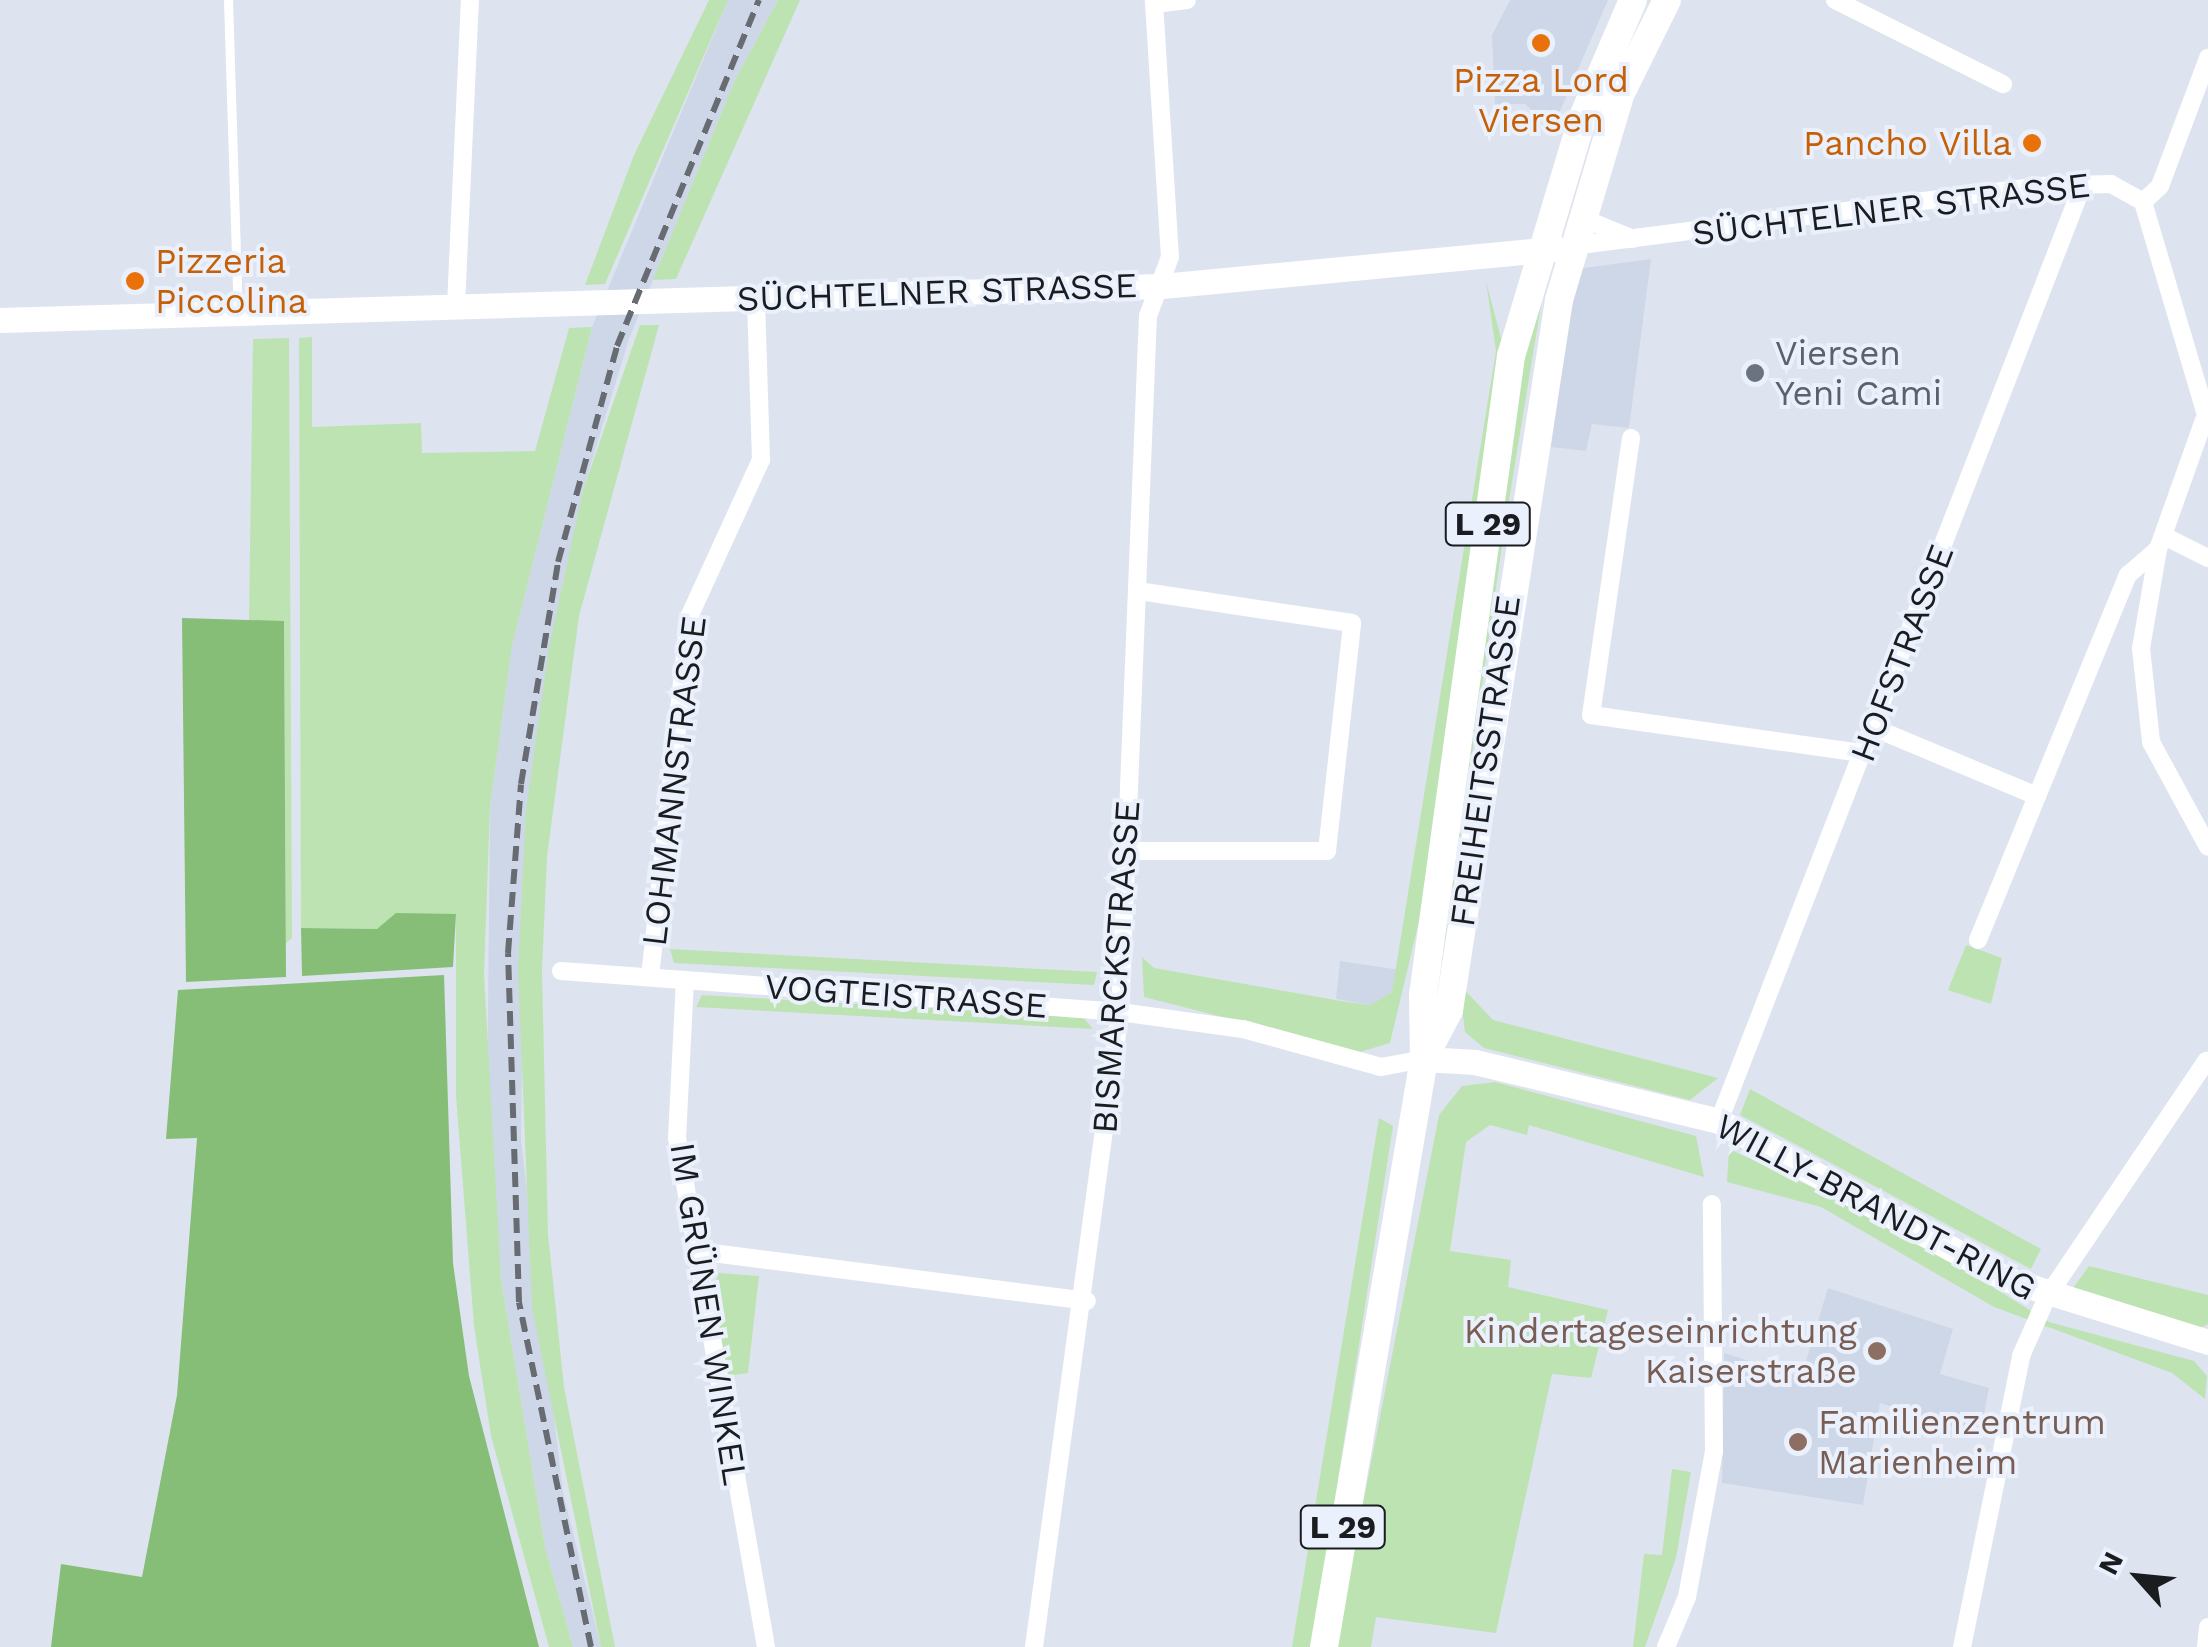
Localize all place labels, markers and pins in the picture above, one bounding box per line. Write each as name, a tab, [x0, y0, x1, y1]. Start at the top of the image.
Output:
marker: Pizza Lord Viersen	[1530, 32, 1552, 54]
place label: Pizza Lord Viersen	[1453, 59, 1629, 141]
place label: Pancho Villa	[1802, 122, 2012, 164]
marker: Pancho Villa	[2021, 132, 2043, 154]
place label: Pizzeria Piccolina	[155, 240, 307, 322]
marker: Pizzeria Piccolina	[124, 270, 146, 292]
place label: Viersen Yeni Cami	[1775, 332, 1942, 414]
marker: Viersen Yeni Cami	[1744, 362, 1766, 384]
place label: Kindertageseinrichtung Kaiserstraße	[1464, 1310, 1857, 1392]
marker: Kindertageseinrichtung Kaiserstraße	[1866, 1340, 1888, 1362]
place label: Familienzentrum Marienheim	[1818, 1401, 2106, 1483]
marker: Familienzentrum Marienheim	[1787, 1431, 1809, 1453]

